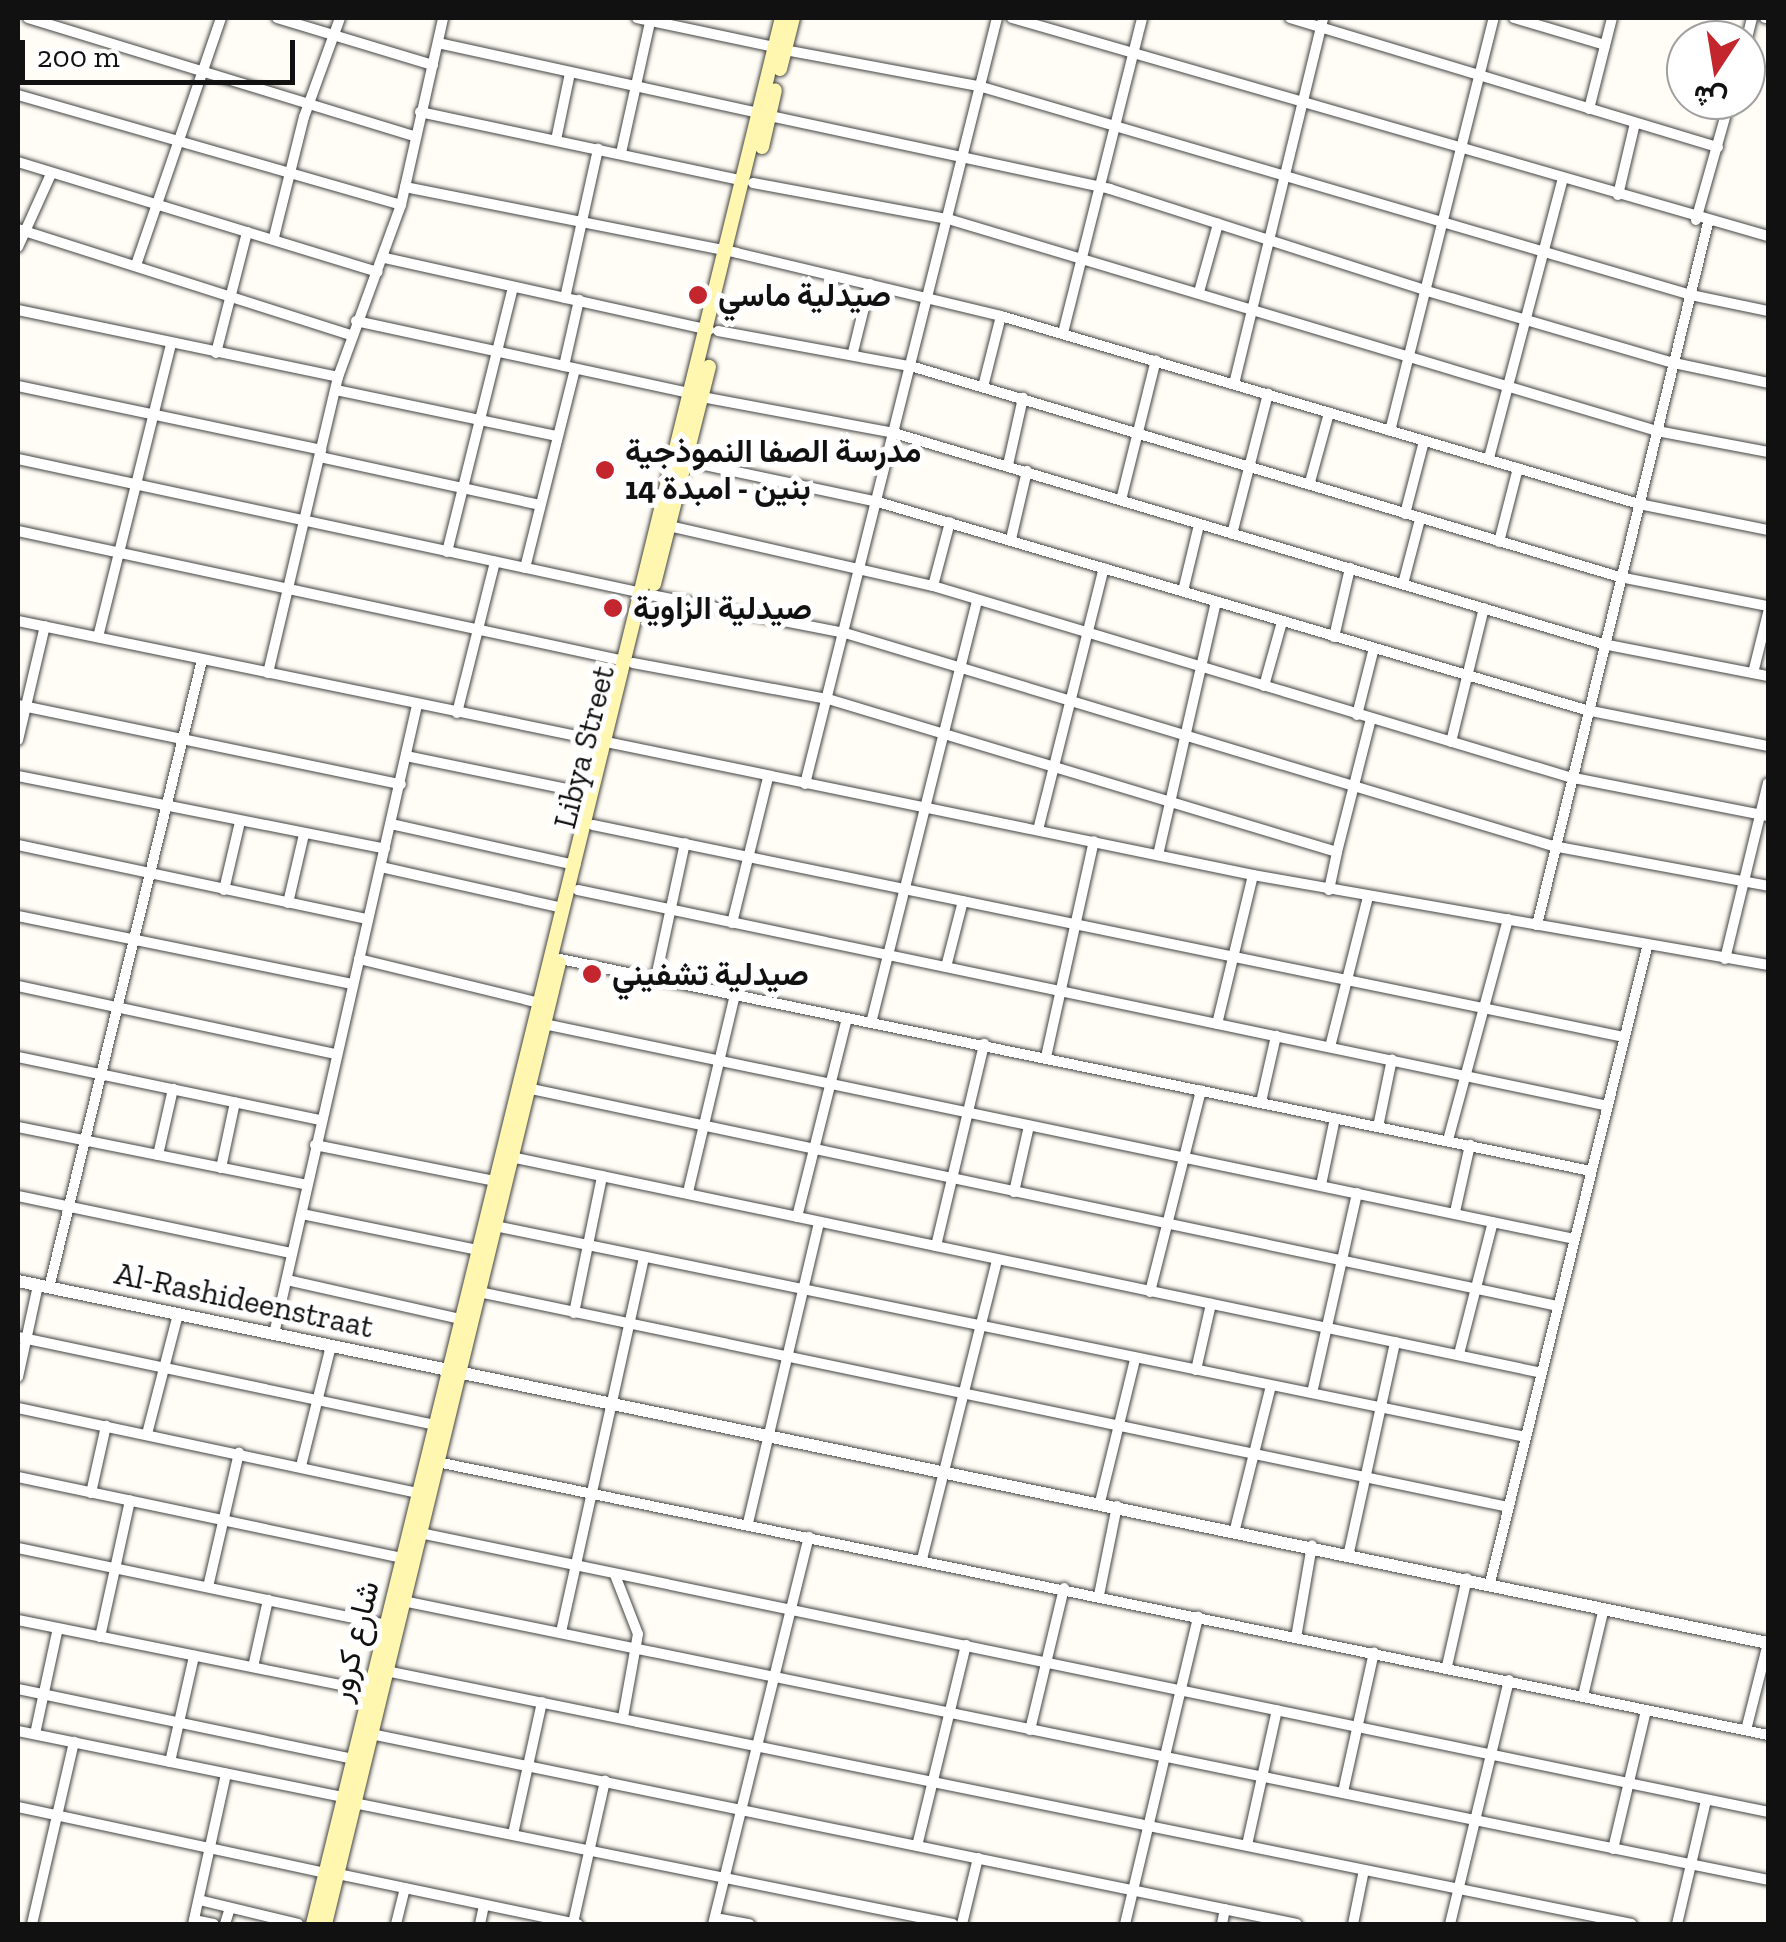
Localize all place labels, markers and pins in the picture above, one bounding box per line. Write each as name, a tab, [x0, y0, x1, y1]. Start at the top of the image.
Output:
place label: صيدلية ماسي	[718, 276, 891, 314]
marker: صيدلية ماسي	[687, 284, 709, 306]
place label: مدرسة الصفا النموذجية بنين - امبدة 14	[625, 433, 921, 508]
marker: مدرسة الصفا النموذجية بنين - امبدة 14	[594, 459, 616, 481]
place label: صيدلية الزاوية	[633, 589, 812, 627]
marker: صيدلية الزاوية	[602, 597, 624, 619]
place label: صيدلية تشفيني	[612, 955, 809, 993]
marker: صيدلية تشفيني	[581, 963, 603, 985]

